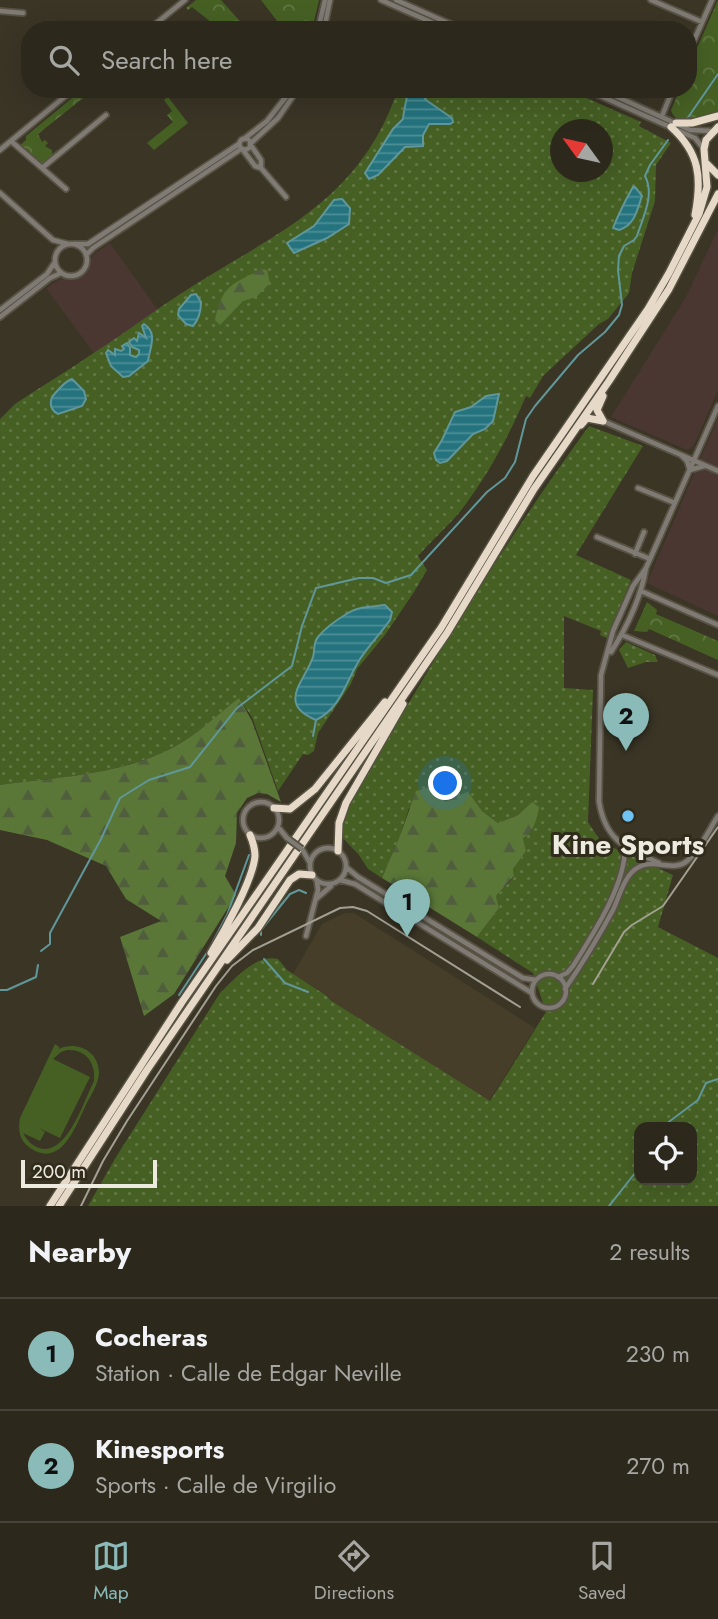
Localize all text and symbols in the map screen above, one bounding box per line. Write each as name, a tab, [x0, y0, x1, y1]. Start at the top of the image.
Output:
search box	[21, 21, 697, 98]
icon: search	[45, 41, 83, 79]
text: Search here	[101, 41, 233, 79]
north arrow	[550, 119, 613, 182]
pin: 2	[603, 693, 649, 751]
your location	[428, 766, 462, 800]
marker: Kine Sports	[620, 808, 636, 824]
place label: Kine Sports	[552, 824, 704, 865]
pin: 1	[384, 879, 430, 937]
map controls	[634, 1122, 697, 1185]
button: locate	[634, 1122, 697, 1185]
scale bar	[21, 1157, 158, 1189]
text: 200 m	[32, 1158, 86, 1185]
text: Nearby	[28, 1230, 131, 1273]
text: 2 results	[609, 1235, 690, 1269]
text: Cocheras	[95, 1318, 208, 1356]
text: 1	[45, 1337, 57, 1371]
text: 230 m	[626, 1337, 690, 1371]
text: Station · Calle de Edgar Neville	[95, 1356, 402, 1390]
text: Kinesports	[95, 1430, 224, 1468]
text: 2	[43, 1449, 59, 1483]
text: 270 m	[626, 1449, 690, 1483]
text: Sports · Calle de Virgilio	[95, 1468, 336, 1502]
tab: Map	[92, 1537, 130, 1606]
tab: Directions	[314, 1537, 394, 1606]
tab: Saved	[578, 1537, 626, 1606]

